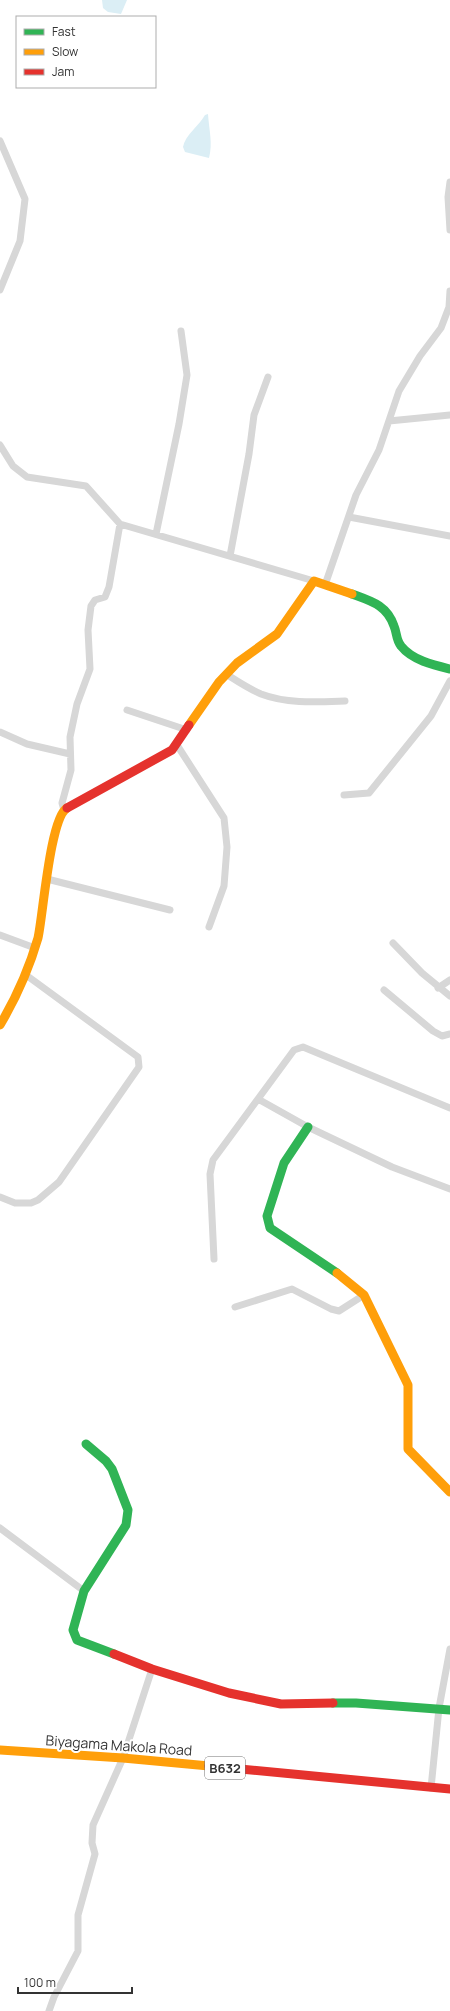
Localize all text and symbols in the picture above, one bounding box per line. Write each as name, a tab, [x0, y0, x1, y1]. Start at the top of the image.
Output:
legend	[16, 16, 156, 88]
text: Fast	[52, 23, 76, 40]
text: Slow	[52, 43, 78, 60]
text: Jam	[52, 63, 74, 80]
street label: Biyagama Makola Road	[45, 1730, 193, 1760]
road number: B632	[205, 1757, 245, 1779]
scale bar	[18, 1969, 132, 1995]
text: 100 m	[24, 1974, 56, 1991]

